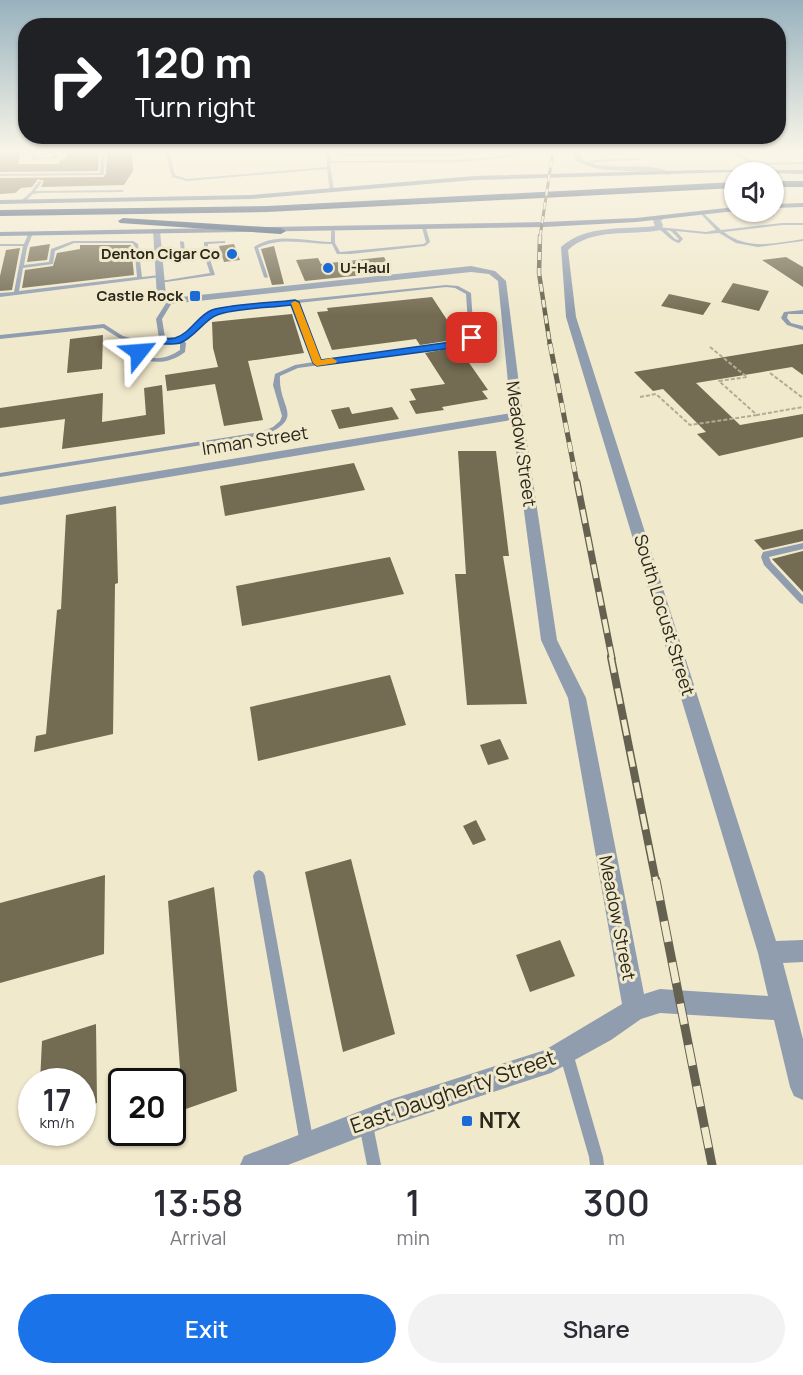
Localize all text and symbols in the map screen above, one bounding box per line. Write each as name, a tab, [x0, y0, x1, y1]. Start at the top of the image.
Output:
text: 120 m	[135, 33, 252, 91]
icon: right	[36, 42, 114, 120]
text: Turn right	[135, 88, 256, 125]
map controls	[724, 162, 784, 222]
button: sound	[724, 162, 784, 222]
place label: Denton Cigar Co	[101, 243, 220, 264]
marker: Denton Cigar Co	[225, 247, 239, 261]
place label: U-Haul	[340, 257, 390, 278]
marker: U-Haul	[321, 261, 335, 275]
place label: Castle Rock	[97, 285, 184, 306]
marker: Castle Rock	[188, 289, 202, 303]
pin	[446, 312, 497, 363]
position arrow	[107, 320, 171, 384]
icon: arrive	[455, 321, 488, 354]
street label: Meadow Street	[501, 379, 543, 508]
street label: Inman Street	[200, 420, 310, 460]
street label: South Locust Street	[629, 531, 701, 698]
street label: Meadow Street	[594, 853, 642, 982]
street label: East Daugherty Street	[346, 1043, 559, 1139]
speed limit sign: 20	[108, 1068, 186, 1146]
text: 17	[42, 1079, 72, 1120]
place label: NTX	[479, 1106, 521, 1134]
text: km/h	[40, 1112, 74, 1133]
marker: NTX	[460, 1114, 474, 1128]
text: 13:58	[153, 1178, 243, 1227]
text: 1	[406, 1178, 421, 1227]
text: 300	[583, 1178, 650, 1227]
text: Arrival	[170, 1224, 227, 1251]
text: min	[396, 1224, 430, 1251]
text: m	[608, 1224, 625, 1251]
button: Exit	[18, 1294, 396, 1363]
button: Share	[408, 1294, 785, 1363]

